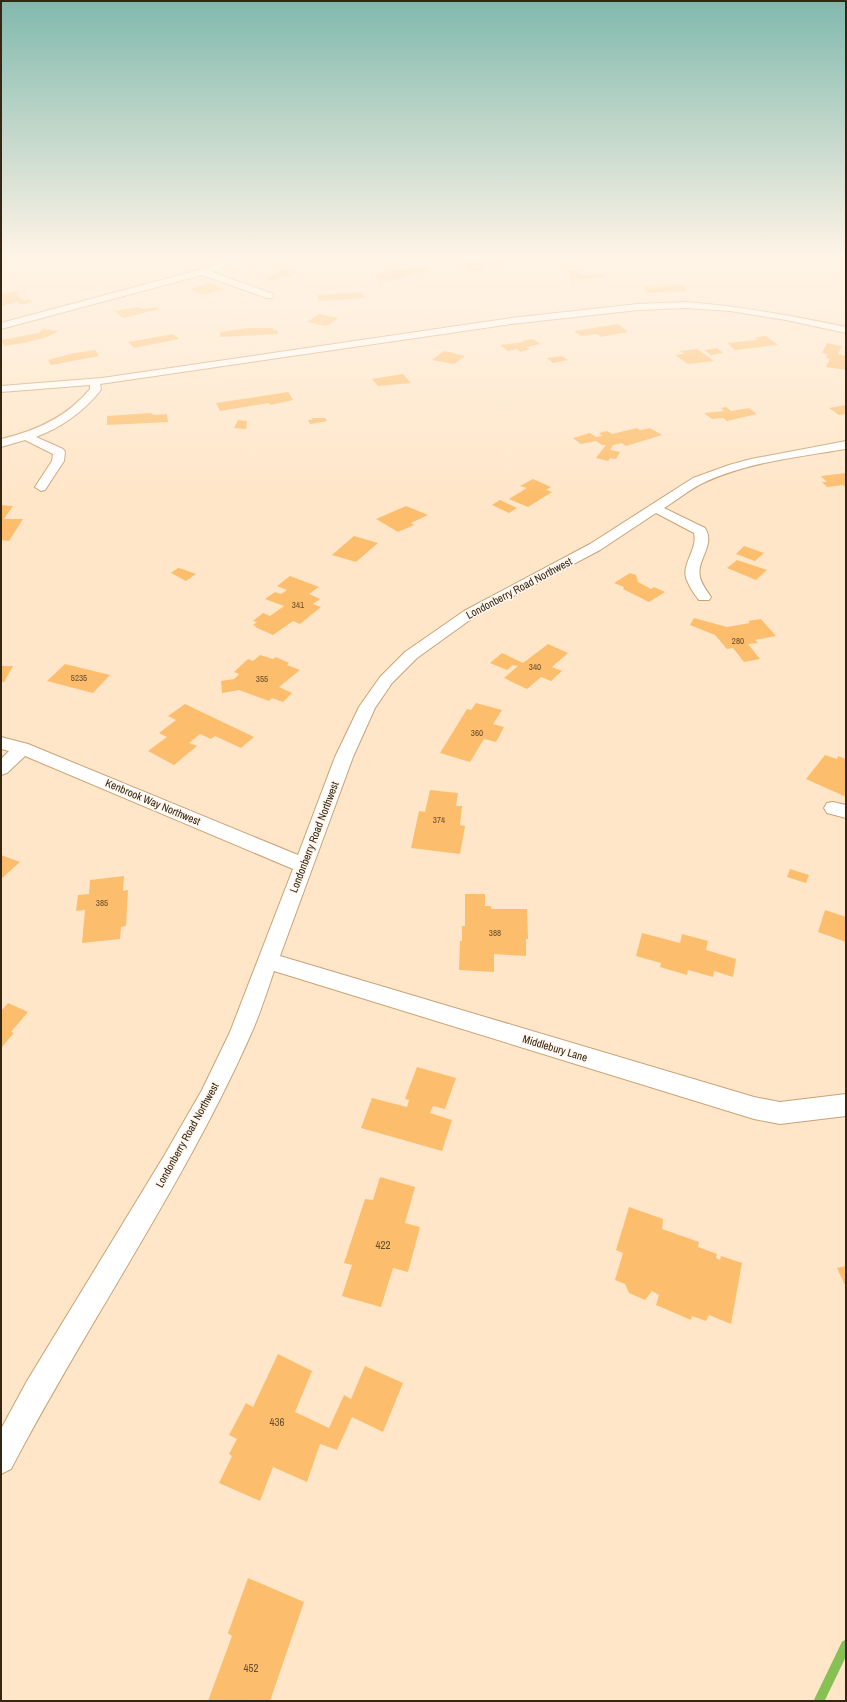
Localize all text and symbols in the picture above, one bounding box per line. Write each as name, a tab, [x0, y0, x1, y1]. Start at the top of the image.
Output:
street label: Londonberry Road Northwest	[464, 554, 575, 622]
house number: 341	[292, 599, 304, 611]
house number: 280	[732, 635, 744, 647]
house number: 340	[529, 661, 541, 673]
house number: 5235	[71, 672, 87, 684]
house number: 355	[256, 673, 268, 685]
house number: 360	[471, 727, 483, 739]
street label: Kenbrook Way Northwest	[103, 776, 203, 829]
street label: Londonberry Road Northwest	[286, 779, 342, 895]
house number: 374	[433, 814, 445, 826]
house number: 385	[96, 897, 108, 909]
house number: 388	[489, 927, 501, 939]
street label: Middlebury Lane	[521, 1031, 589, 1065]
street label: Londonberry Road Northwest	[152, 1080, 222, 1190]
house number: 422	[375, 1238, 391, 1252]
house number: 436	[269, 1415, 285, 1429]
house number: 452	[243, 1661, 259, 1675]

